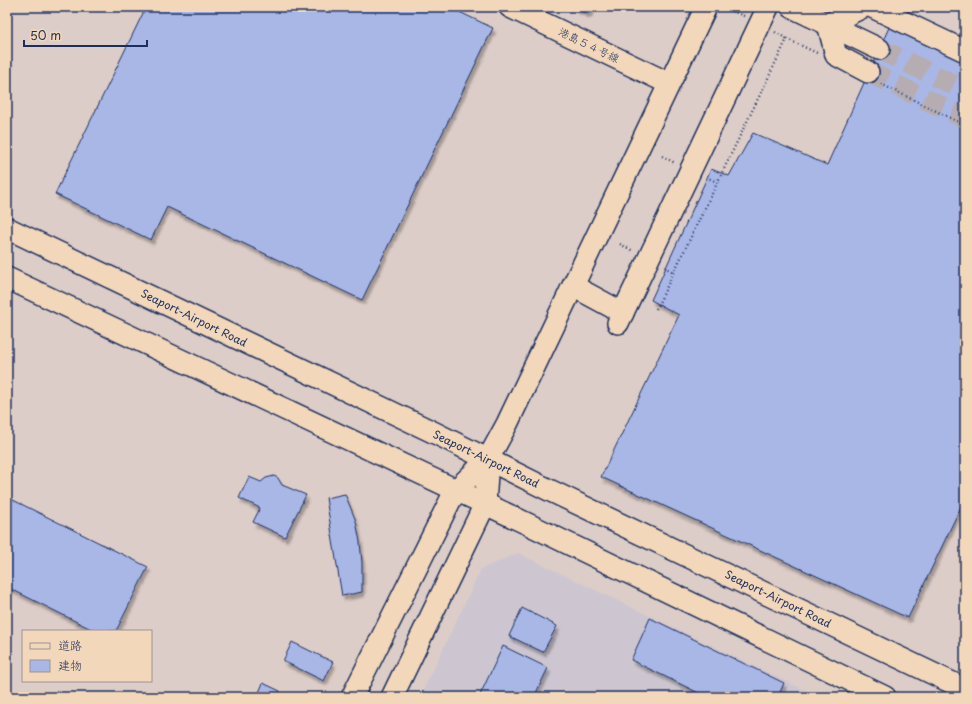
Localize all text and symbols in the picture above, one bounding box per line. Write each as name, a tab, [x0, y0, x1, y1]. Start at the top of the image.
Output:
scale bar	[24, 22, 147, 48]
street label: 港島５４号線	[556, 22, 623, 67]
text: 50 m	[30, 26, 61, 44]
street label: Seaport-Airport Road	[138, 284, 251, 351]
street label: Seaport-Airport Road	[430, 425, 543, 492]
street label: Seaport-Airport Road	[722, 565, 835, 632]
legend	[22, 630, 152, 682]
text: 道路	[58, 636, 82, 654]
text: 建物	[58, 656, 82, 674]

